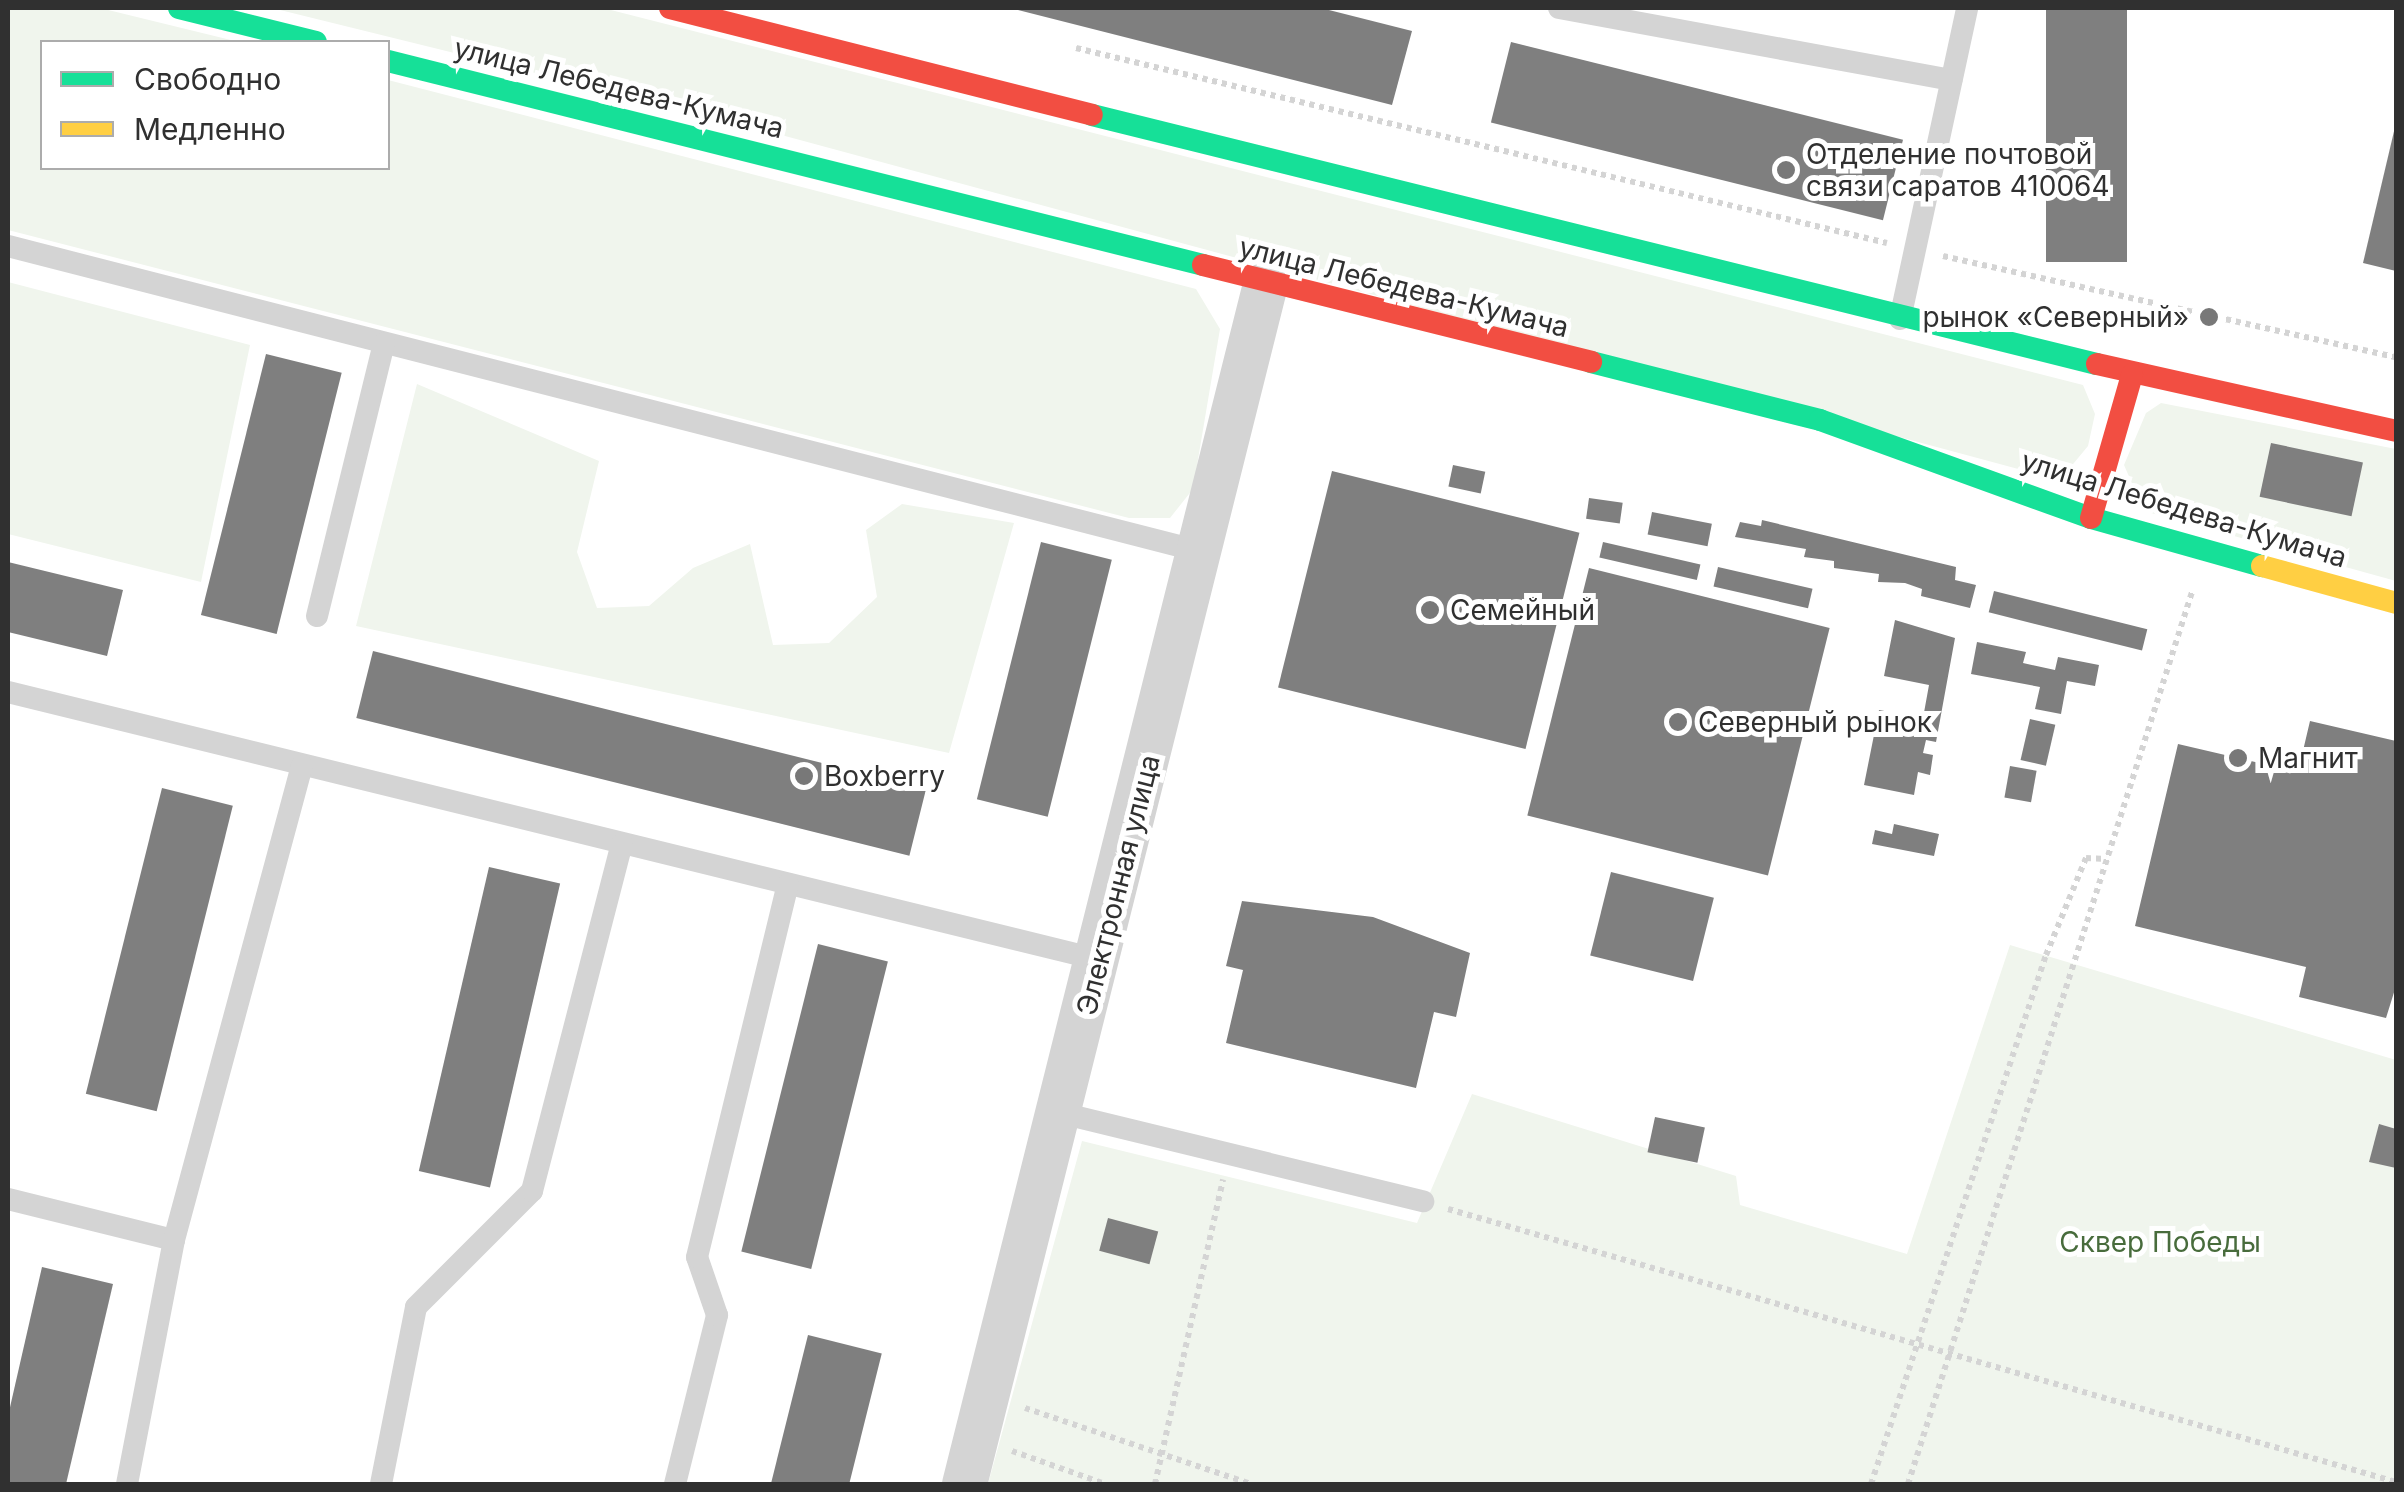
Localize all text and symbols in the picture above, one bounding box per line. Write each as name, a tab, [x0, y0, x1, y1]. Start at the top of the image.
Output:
street label: улица Лебедева-Кумача	[451, 31, 787, 145]
legend	[40, 40, 390, 170]
text: Свободно	[134, 61, 281, 97]
text: Медленно	[134, 111, 286, 147]
place label: Отделение почтовой связи саратов 410064	[1806, 137, 2110, 203]
marker: Отделение почтовой связи саратов 410064	[1775, 159, 1797, 181]
street label: улица Лебедева-Кумача	[1236, 230, 1572, 344]
place label: рынок «Северный»	[1922, 300, 2189, 334]
marker: рынок «Северный»	[2198, 306, 2220, 328]
street label: улица Лебедева-Кумача	[2017, 443, 2351, 575]
place label: Семейный	[1450, 593, 1595, 627]
marker: Семейный	[1419, 599, 1441, 621]
place label: Северный рынок	[1698, 705, 1932, 739]
marker: Северный рынок	[1667, 711, 1689, 733]
place label: Магнит	[2258, 741, 2358, 775]
marker: Магнит	[2227, 747, 2249, 769]
street label: Электронная улица	[1069, 751, 1167, 1019]
place label: Boxberry	[824, 759, 945, 793]
marker: Boxberry	[793, 765, 815, 787]
park label: Сквер Победы	[2059, 1225, 2261, 1259]

